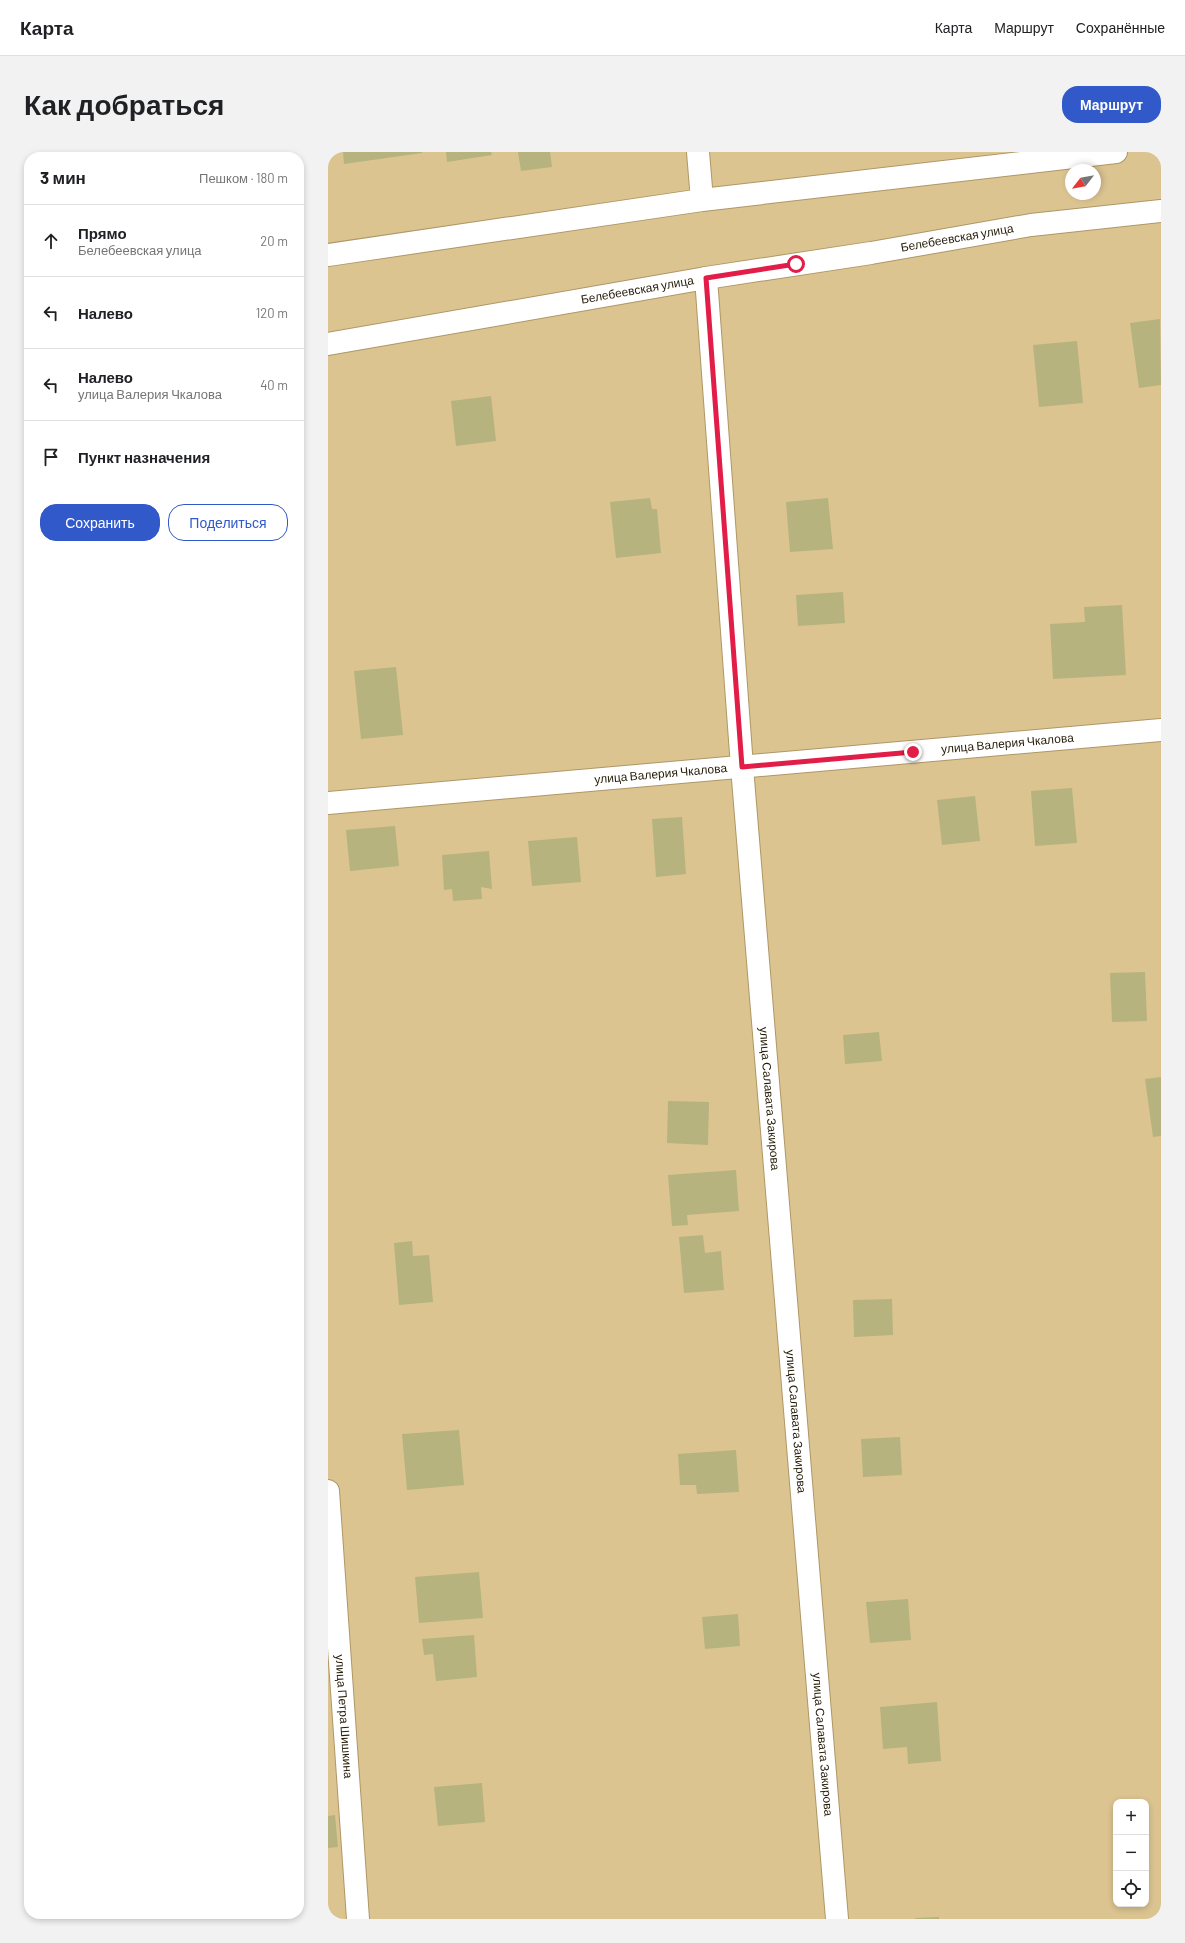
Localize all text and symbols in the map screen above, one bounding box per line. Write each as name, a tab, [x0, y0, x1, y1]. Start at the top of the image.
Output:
text: Карта	[20, 16, 74, 39]
text: Карта	[935, 19, 972, 36]
text: Маршрут	[994, 19, 1054, 36]
text: Сохранённые	[1076, 19, 1165, 36]
button: Маршрут	[1062, 86, 1161, 123]
text: Как добраться	[24, 87, 224, 121]
north arrow	[1065, 164, 1101, 200]
text: 3 мин	[40, 167, 86, 187]
text: Пешком · 180 m	[199, 170, 288, 186]
street label: Белебеевская улица	[899, 220, 1015, 254]
text: Прямо	[78, 224, 127, 242]
icon: ahead	[40, 230, 62, 252]
text: 20 m	[260, 233, 288, 249]
text: Белебеевская улица	[78, 242, 202, 258]
route start	[787, 255, 805, 273]
street label: Белебеевская улица	[580, 272, 695, 306]
icon: left	[40, 302, 62, 324]
text: Налево	[78, 304, 133, 322]
text: 120 m	[256, 305, 288, 321]
text: Налево	[78, 368, 133, 386]
icon: left	[40, 374, 62, 396]
text: 40 m	[260, 377, 288, 393]
text: улица Валерия Чкалова	[78, 386, 222, 402]
icon: arrive	[40, 446, 62, 468]
text: Пункт назначения	[78, 448, 210, 466]
button: Сохранить	[40, 504, 160, 541]
button: Поделиться	[168, 504, 288, 541]
street label: улица Валерия Чкалова	[940, 730, 1075, 756]
route end	[904, 743, 922, 761]
street label: улица Валерия Чкалова	[594, 760, 728, 787]
street label: улица Салавата Закирова	[756, 1026, 783, 1171]
street label: улица Салавата Закирова	[783, 1349, 810, 1494]
street label: улица Петра Шишкина	[332, 1654, 356, 1779]
street label: улица Салавата Закирова	[810, 1672, 837, 1817]
map controls	[1113, 1799, 1149, 1907]
button: +	[1113, 1799, 1149, 1835]
button: −	[1113, 1835, 1149, 1871]
button: locate	[1113, 1871, 1149, 1907]

